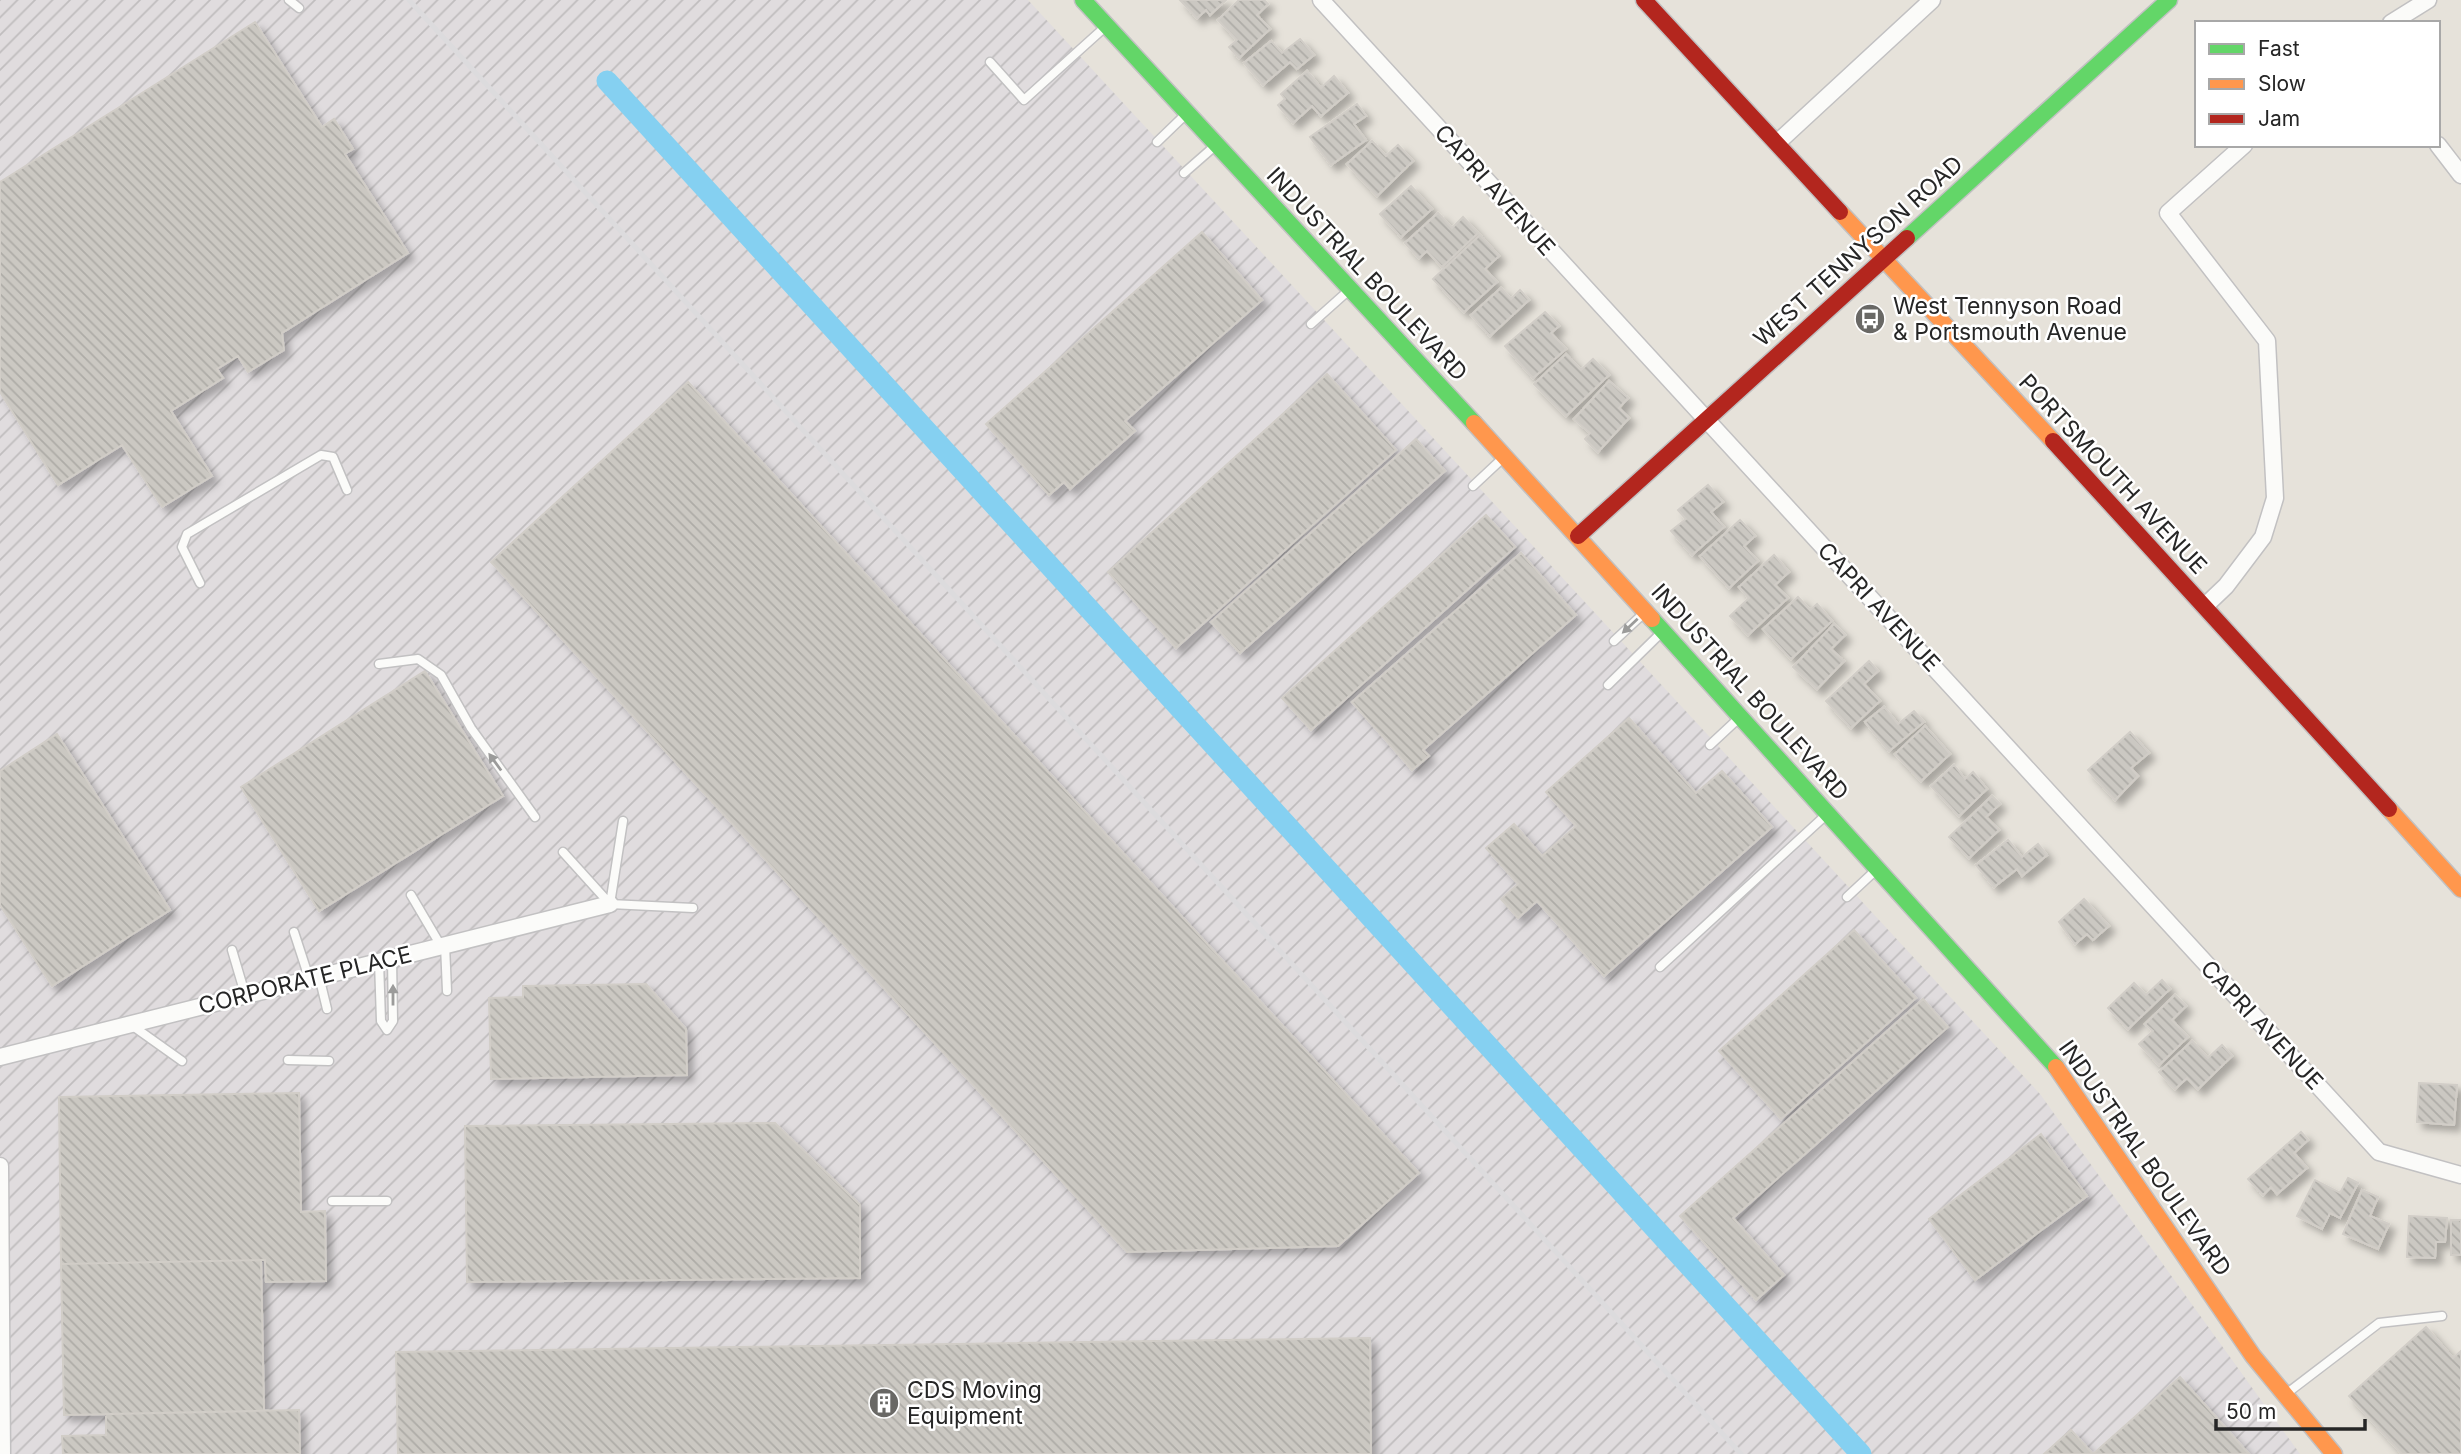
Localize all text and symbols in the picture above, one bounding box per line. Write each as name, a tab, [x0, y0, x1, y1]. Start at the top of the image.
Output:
legend	[2195, 21, 2440, 147]
text: Fast	[2258, 36, 2300, 61]
text: Slow	[2258, 71, 2306, 96]
text: Jam	[2258, 106, 2300, 131]
street label: CAPRI AVENUE	[1429, 119, 1561, 261]
street label: WEST TENNYSON ROAD	[1748, 150, 1968, 352]
street label: INDUSTRIAL BOULEVARD	[1261, 162, 1473, 386]
place label: West Tennyson Road & Portsmouth Avenue	[1893, 292, 2127, 346]
bus stop icon: West Tennyson Road & Portsmouth Avenue	[1853, 302, 1887, 336]
street label: PORTSMOUTH AVENUE	[2013, 368, 2213, 580]
street label: CAPRI AVENUE	[1812, 537, 1946, 677]
street label: INDUSTRIAL BOULEVARD	[1645, 578, 1855, 806]
one-way arrow	[1622, 618, 1639, 634]
one-way arrow	[488, 753, 502, 771]
street label: CORPORATE PLACE	[195, 940, 415, 1020]
street label: CAPRI AVENUE	[2195, 955, 2329, 1095]
one-way arrow	[387, 984, 399, 1006]
street label: INDUSTRIAL BOULEVARD	[2053, 1035, 2237, 1281]
place label: CDS Moving Equipment	[907, 1376, 1042, 1430]
building icon: CDS Moving Equipment	[867, 1386, 901, 1420]
scale bar	[2216, 1388, 2365, 1432]
text: 50 m	[2226, 1399, 2276, 1424]

